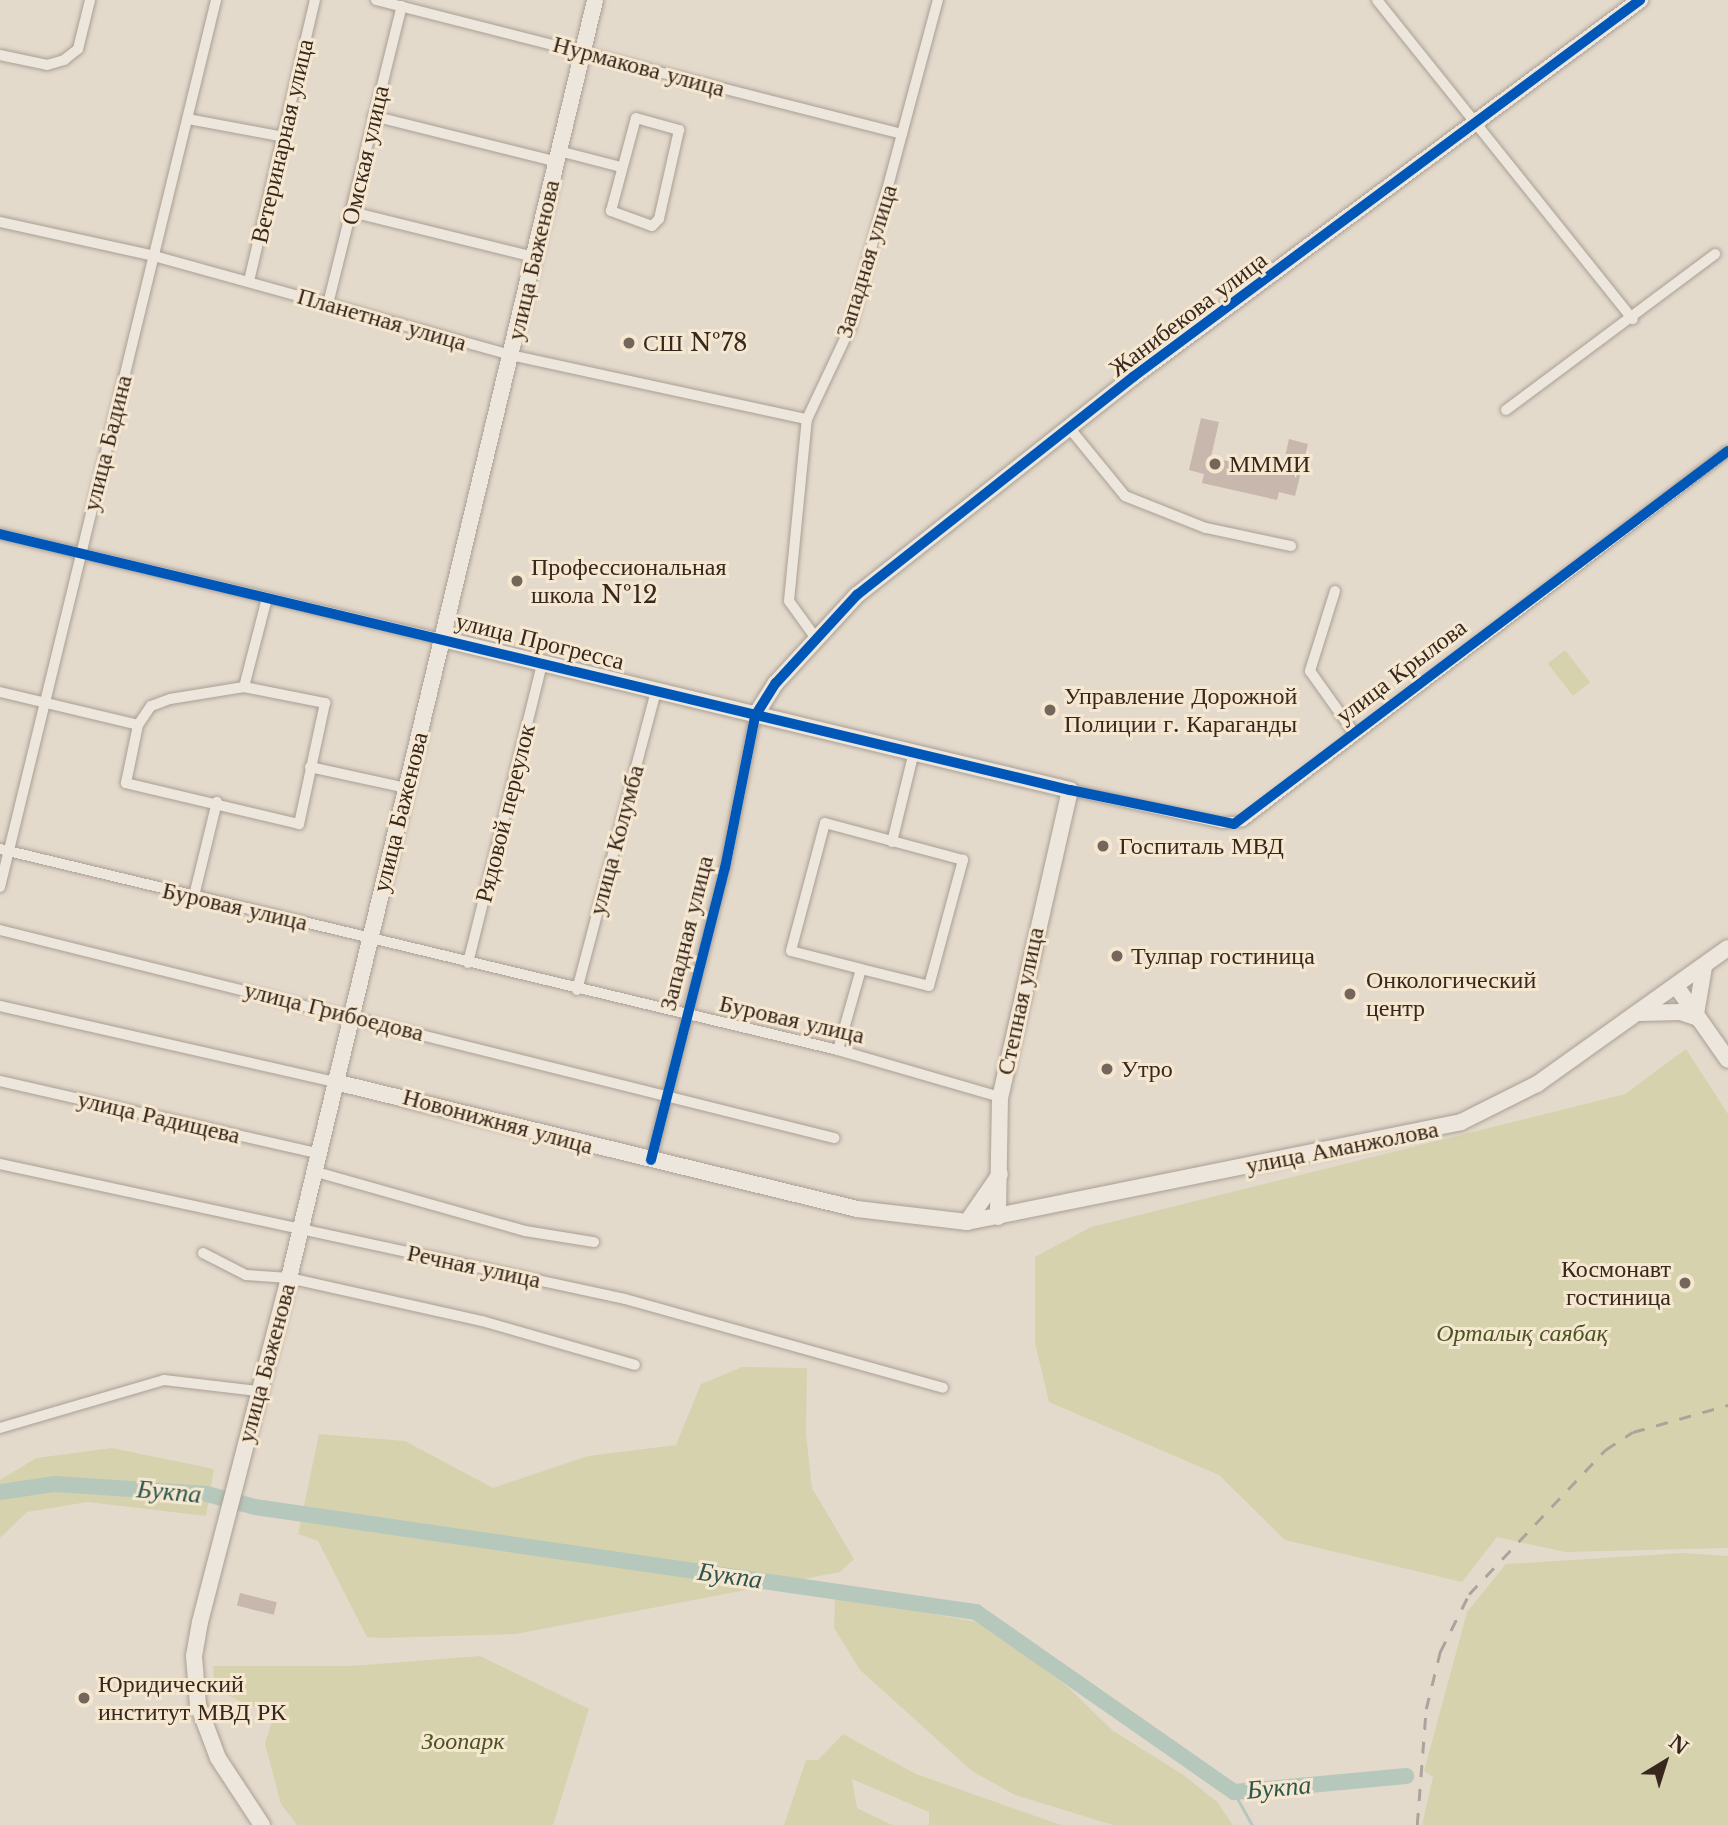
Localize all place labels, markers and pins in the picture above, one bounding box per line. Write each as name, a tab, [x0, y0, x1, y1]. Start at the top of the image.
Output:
place label: СШ №78	[643, 329, 748, 357]
marker: СШ №78	[621, 335, 637, 351]
place label: МММИ	[1229, 450, 1310, 478]
marker: МММИ	[1207, 456, 1223, 472]
place label: Профессиональная школа №12	[531, 553, 726, 609]
marker: Профессиональная школа №12	[509, 573, 525, 589]
place label: Управление Дорожной Полиции г. Караганды	[1064, 682, 1297, 738]
marker: Управление Дорожной Полиции г. Караганды	[1042, 702, 1058, 718]
place label: Госпиталь МВД	[1119, 832, 1284, 860]
marker: Госпиталь МВД	[1093, 836, 1113, 856]
place label: Тулпар гостиница	[1131, 942, 1315, 970]
marker: Тулпар гостиница	[1109, 948, 1125, 964]
place label: Онкологический центр	[1366, 966, 1536, 1022]
marker: Онкологический центр	[1340, 984, 1360, 1004]
place label: Утро	[1121, 1055, 1173, 1083]
marker: Утро	[1099, 1061, 1115, 1077]
place label: Космонавт гостиница	[1561, 1255, 1671, 1311]
marker: Космонавт гостиница	[1677, 1275, 1693, 1291]
place label: Юридический институт МВД РК	[98, 1670, 286, 1726]
marker: Юридический институт МВД РК	[76, 1690, 92, 1706]

